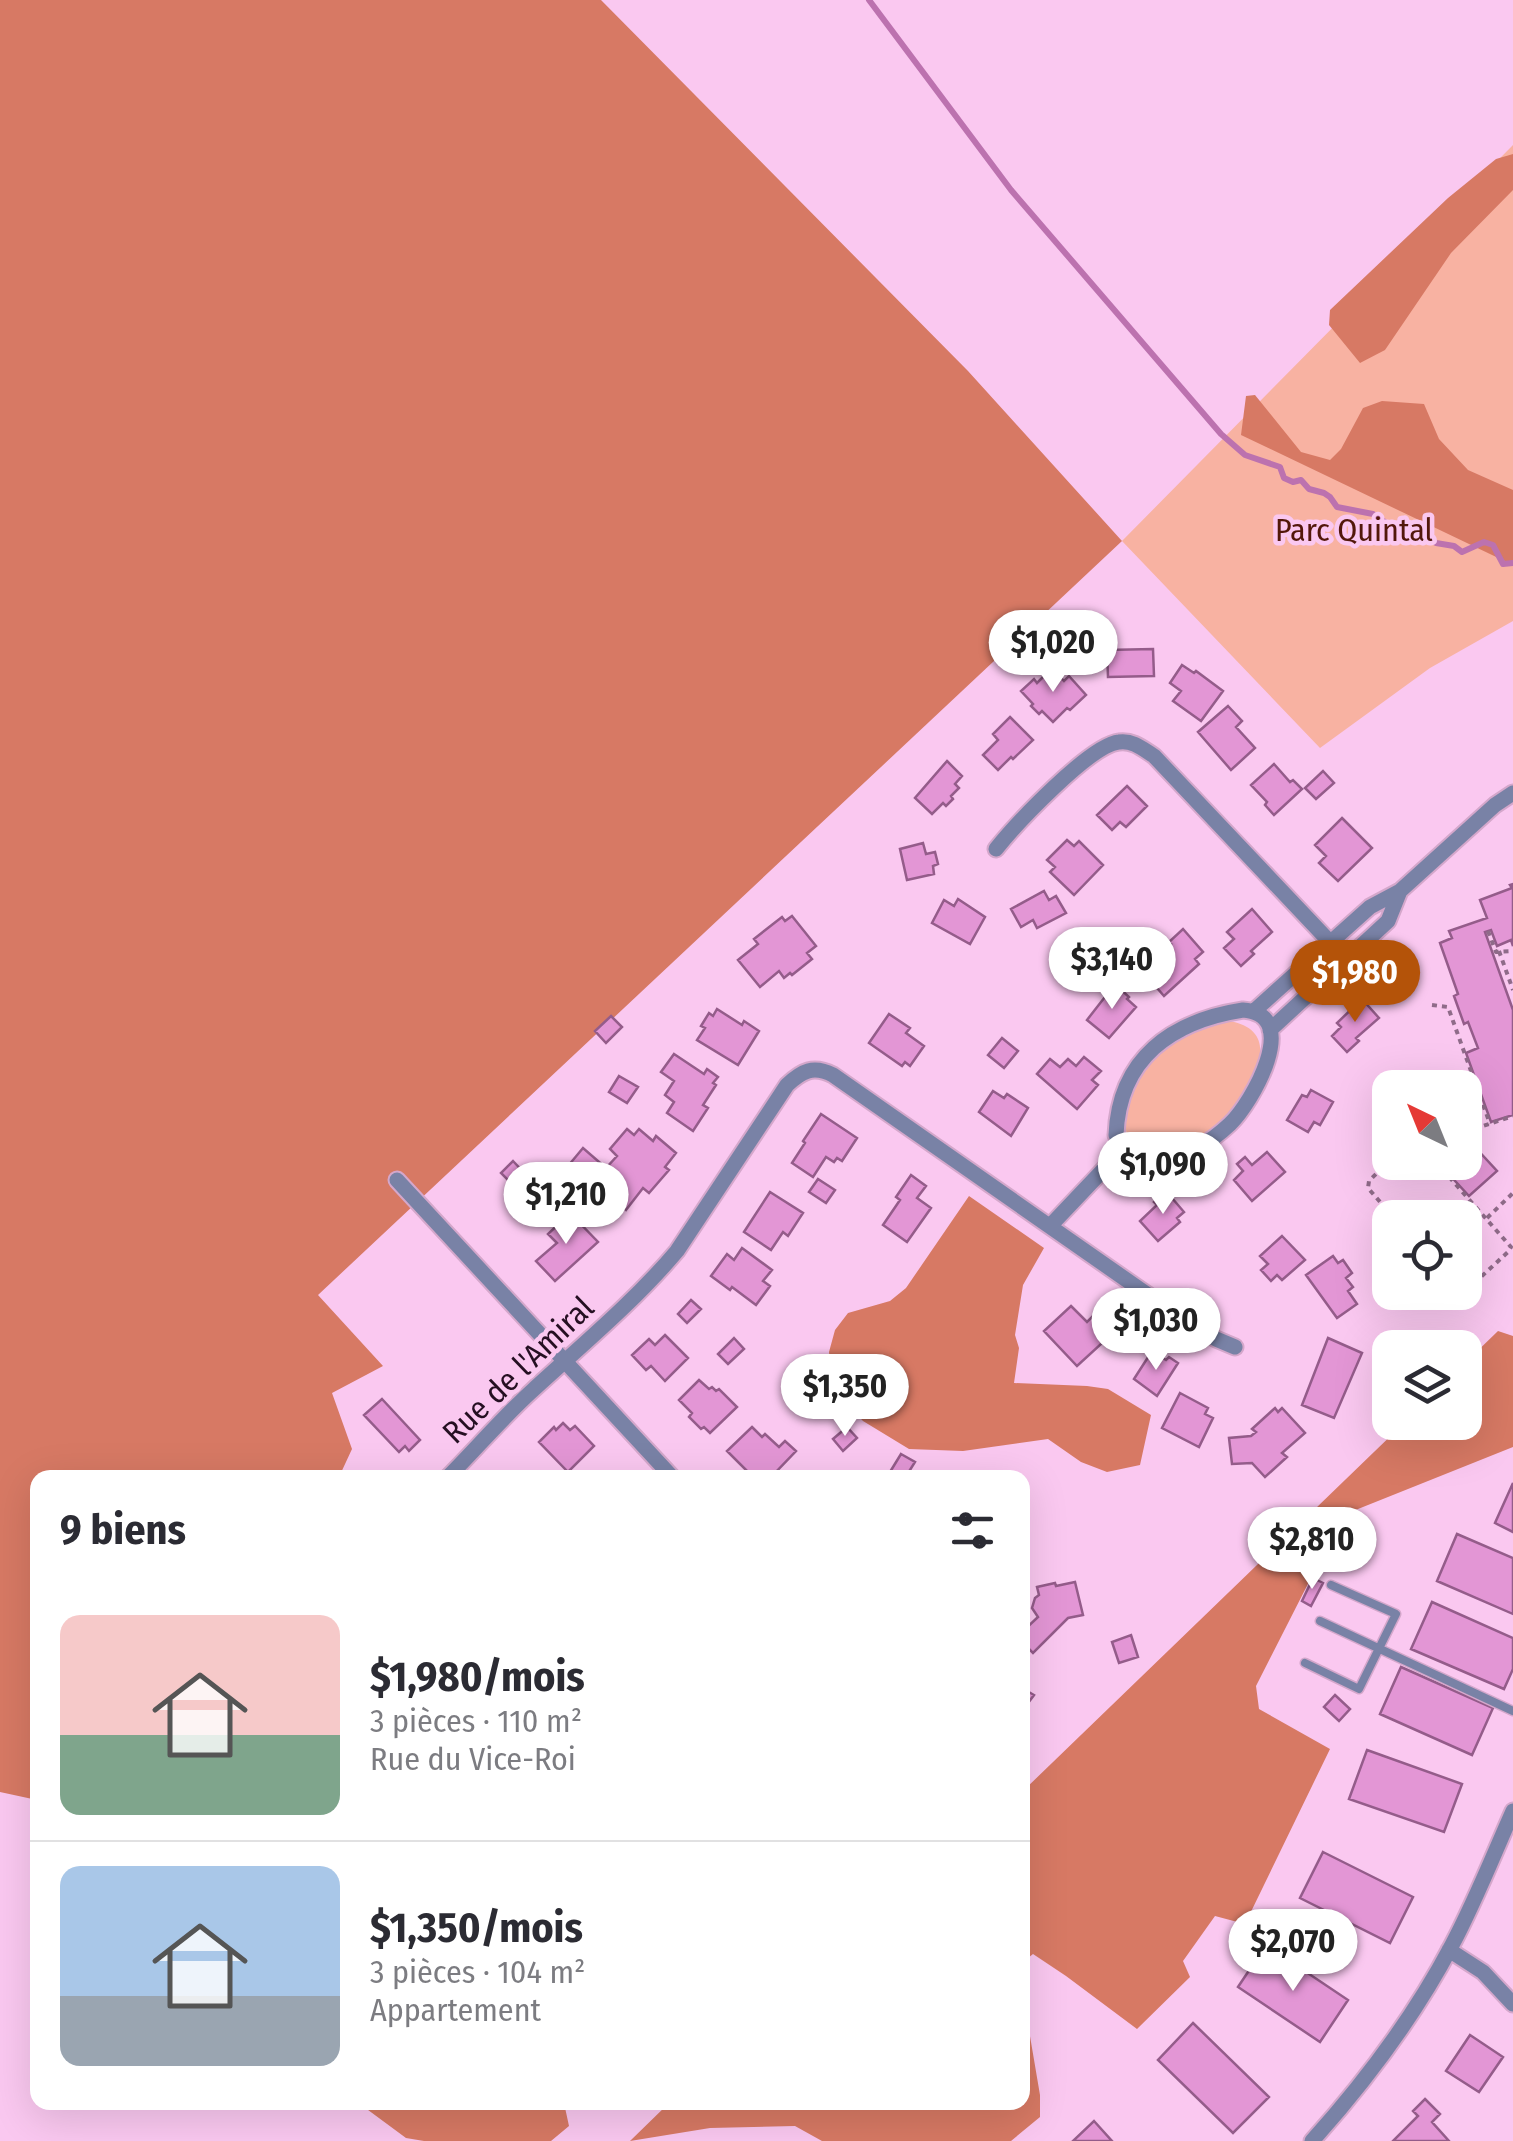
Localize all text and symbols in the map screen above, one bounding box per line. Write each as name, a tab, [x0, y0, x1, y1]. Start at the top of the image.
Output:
park label: Parc Quintal	[1275, 511, 1433, 549]
pin: $1,020	[972, 610, 1134, 695]
text: $1,020	[1011, 623, 1095, 661]
pin: $3,140	[1031, 927, 1193, 1012]
text: $3,140	[1071, 940, 1153, 978]
pin: $1,980	[1274, 940, 1436, 1025]
text: $1,980	[1312, 953, 1398, 991]
north arrow	[1372, 1070, 1482, 1180]
map controls	[1372, 1070, 1482, 1440]
pin: $1,090	[1082, 1132, 1244, 1217]
text: $1,090	[1120, 1145, 1206, 1183]
pin: $1,210	[485, 1162, 647, 1247]
text: $1,210	[526, 1175, 606, 1213]
button: locate	[1372, 1200, 1482, 1310]
pin: $1,030	[1075, 1288, 1237, 1373]
street label: Rue de l'Amiral	[435, 1289, 601, 1451]
text: $1,030	[1114, 1301, 1198, 1339]
button: layers	[1372, 1330, 1482, 1440]
pin: $1,350	[764, 1354, 926, 1439]
text: $1,350	[803, 1367, 887, 1405]
icon: filters	[945, 1503, 1000, 1558]
text: 9 biens	[60, 1505, 186, 1555]
pin: $2,810	[1231, 1507, 1393, 1592]
text: $2,810	[1270, 1520, 1354, 1558]
text: $1,980/mois	[370, 1652, 585, 1702]
icon: home	[140, 1655, 260, 1775]
text: 3 pièces · 110 m²	[370, 1702, 582, 1740]
text: Rue du Vice-Roi	[370, 1740, 576, 1778]
text: $1,350/mois	[370, 1903, 583, 1953]
icon: home	[140, 1906, 260, 2026]
pin: $2,070	[1212, 1909, 1374, 1994]
text: $2,070	[1251, 1922, 1335, 1960]
text: 3 pièces · 104 m²	[370, 1953, 585, 1991]
text: Appartement	[370, 1991, 541, 2029]

